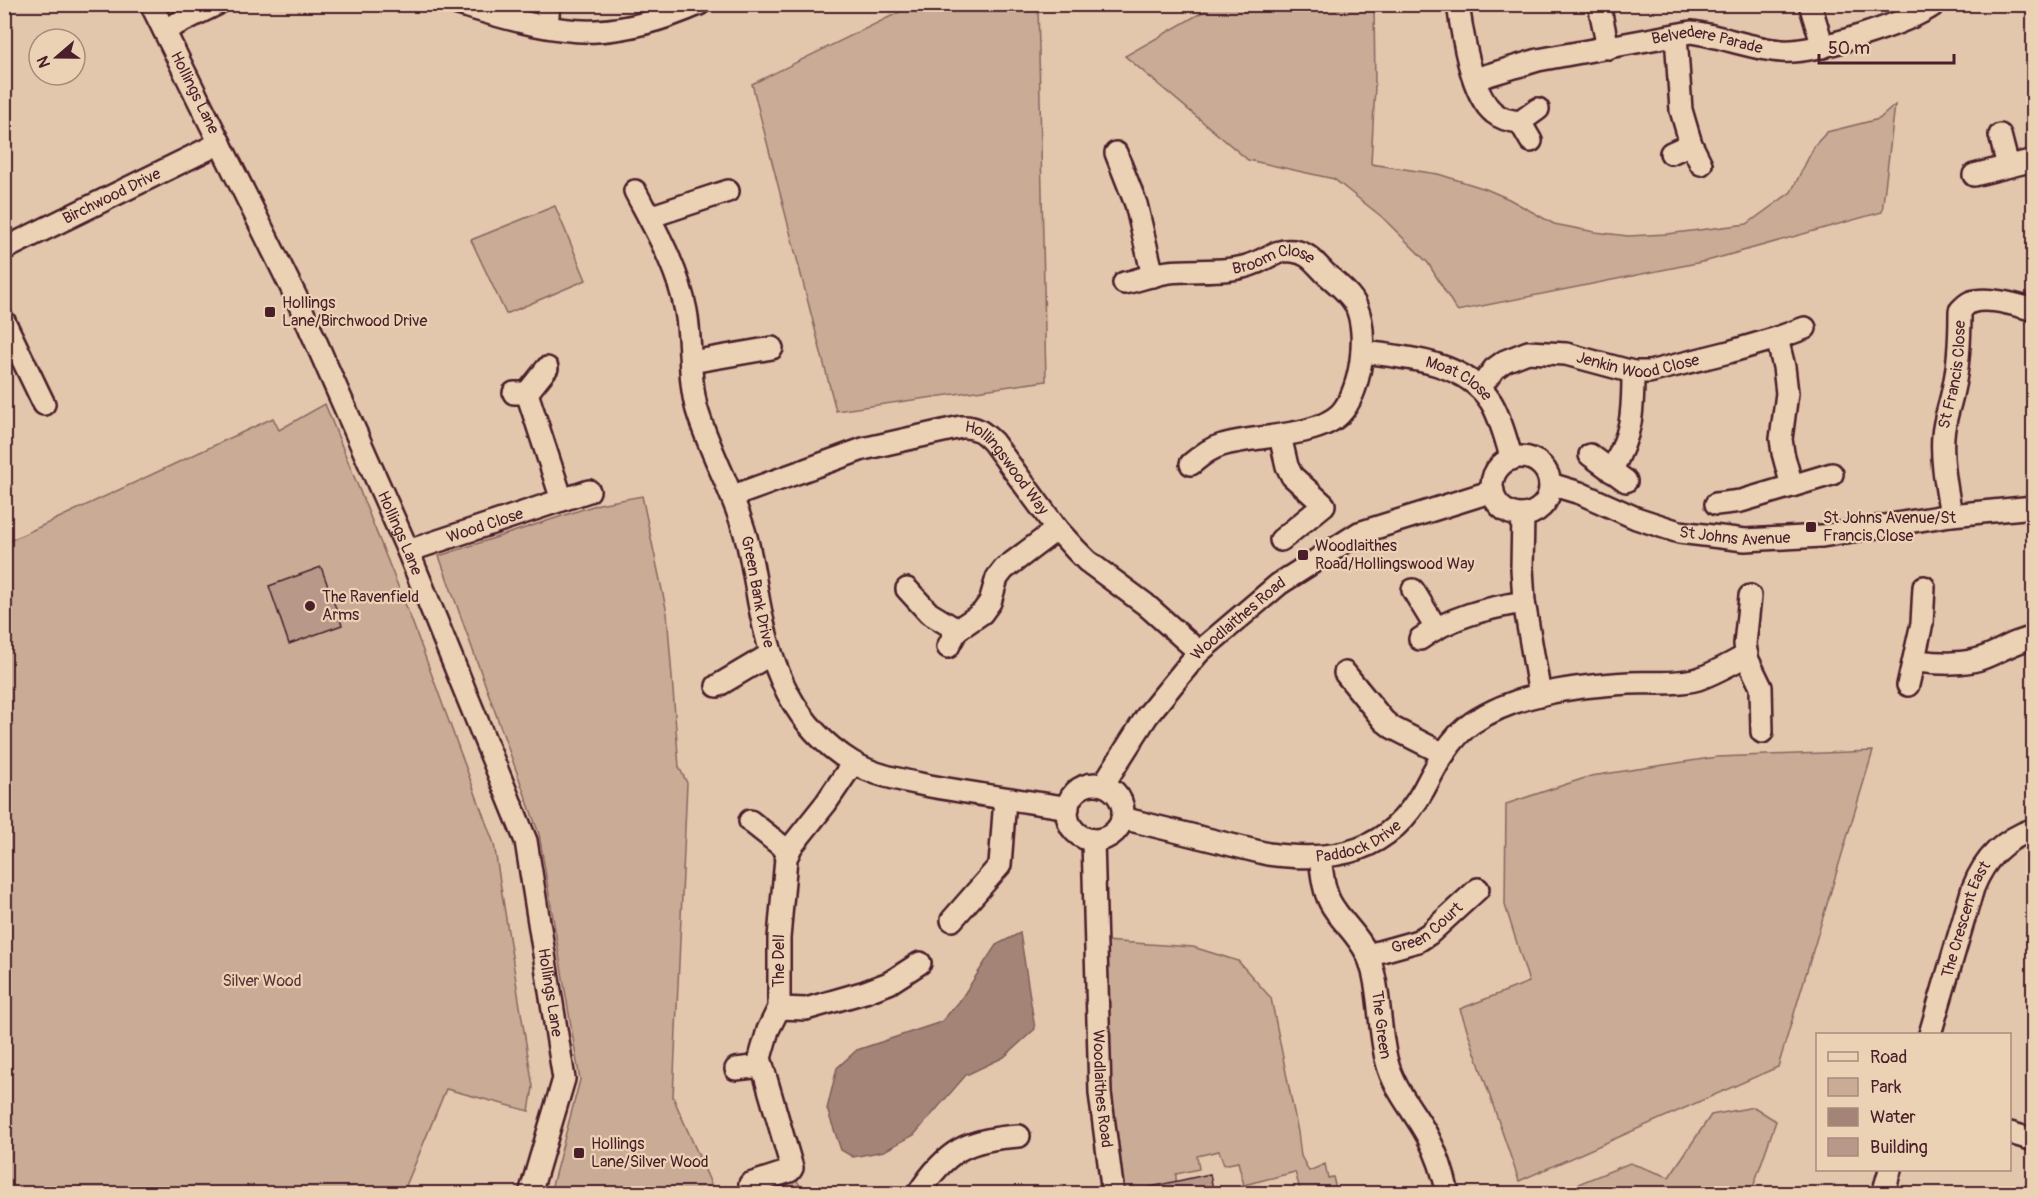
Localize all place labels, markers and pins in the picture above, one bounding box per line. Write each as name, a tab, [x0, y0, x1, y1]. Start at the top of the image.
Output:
place label: Hollings Lane/Birchwood Drive	[282, 293, 428, 331]
marker: Hollings Lane/Birchwood Drive	[263, 305, 277, 319]
place label: St Johns Avenue/St Francis Close	[1823, 508, 1957, 546]
marker: St Johns Avenue/St Francis Close	[1804, 520, 1818, 534]
place label: Woodlaithes Road/Hollingswood Way	[1315, 536, 1475, 574]
marker: Woodlaithes Road/Hollingswood Way	[1296, 548, 1310, 562]
place label: The Ravenfield Arms	[322, 587, 419, 625]
marker: The Ravenfield Arms	[303, 599, 317, 613]
place label: Hollings Lane/Silver Wood	[591, 1134, 709, 1172]
marker: Hollings Lane/Silver Wood	[572, 1146, 586, 1160]

